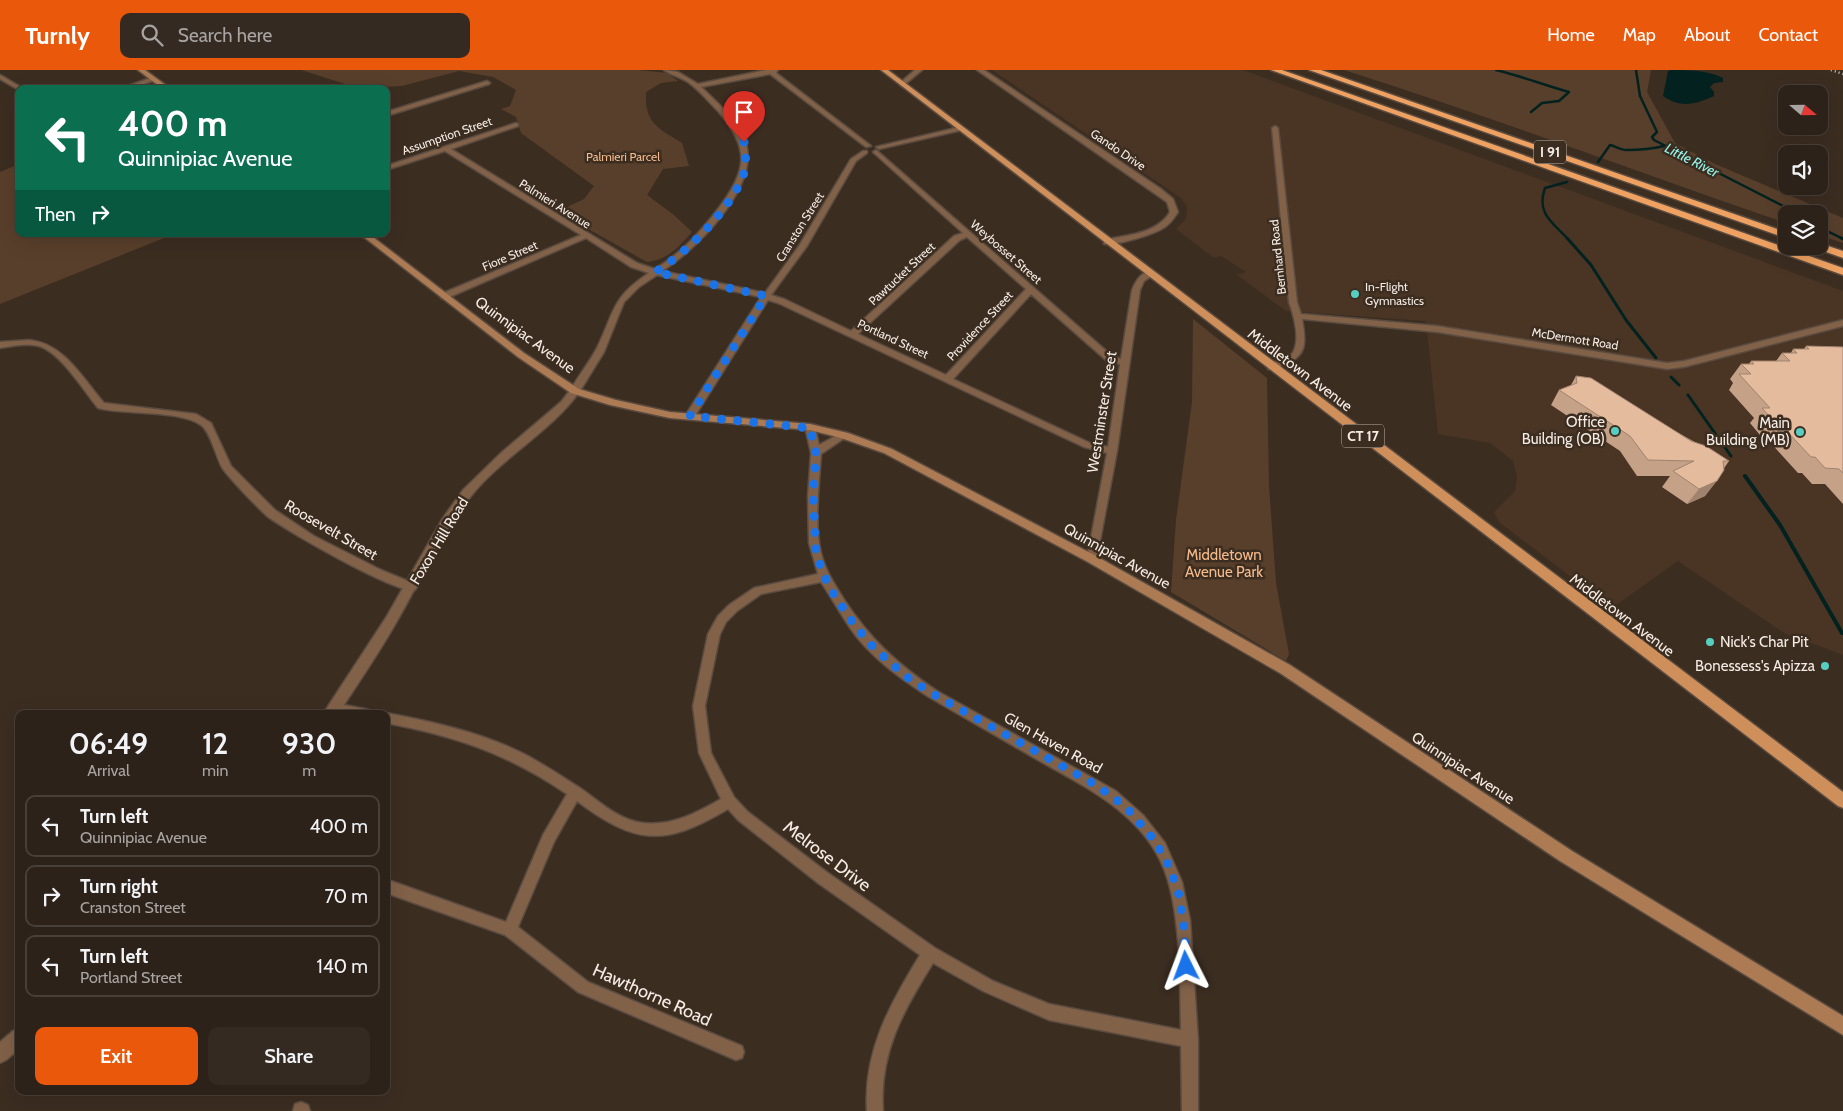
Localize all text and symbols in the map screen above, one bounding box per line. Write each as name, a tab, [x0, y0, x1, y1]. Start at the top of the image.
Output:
search box	[120, 13, 470, 58]
text: Turnly	[25, 21, 90, 50]
icon: search	[138, 21, 166, 49]
text: Search here	[178, 24, 272, 47]
text: Home	[1547, 24, 1595, 46]
text: Map	[1623, 24, 1656, 46]
text: About	[1684, 24, 1730, 46]
text: Contact	[1758, 24, 1818, 46]
north arrow	[1778, 85, 1828, 135]
map controls	[1778, 85, 1828, 255]
pin	[723, 91, 765, 142]
icon: arrive	[730, 98, 758, 126]
text: 400 m	[118, 102, 227, 145]
icon: left	[35, 105, 100, 170]
street label: Assumption Street	[400, 113, 494, 158]
street label: Gando Drive	[1088, 126, 1149, 174]
water label: Little River	[1662, 139, 1723, 182]
road number: I 91	[1534, 140, 1566, 164]
text: Quinnipiac Avenue	[118, 145, 292, 172]
button: sound	[1778, 145, 1828, 195]
park label: Palmieri Parcel	[586, 149, 660, 164]
street label: Palmieri Avenue	[517, 176, 594, 232]
street label: Cranston Street	[772, 189, 827, 264]
icon: right	[86, 200, 114, 228]
text: Then	[35, 203, 76, 226]
button: layers	[1778, 205, 1828, 255]
street label: Weybosset Street	[967, 216, 1045, 287]
street label: Bernhard Road	[1266, 219, 1289, 295]
street label: Fiore Street	[480, 237, 540, 274]
street label: Pawtucket Street	[865, 239, 938, 308]
place label: In-Flight Gymnastics	[1365, 279, 1424, 308]
street label: Providence Street	[943, 288, 1016, 364]
marker: In-Flight Gymnastics	[1349, 288, 1361, 300]
street label: Quinnipiac Avenue	[472, 293, 579, 377]
street label: Portland Street	[855, 316, 931, 362]
street label: McDermott Road	[1531, 324, 1619, 353]
street label: Middletown Avenue	[1244, 325, 1356, 415]
street label: Westminster Street	[1084, 350, 1120, 474]
place label: Office Building (OB)	[1522, 413, 1605, 448]
place label: Main Building (MB)	[1706, 414, 1790, 449]
road number: CT 17	[1342, 424, 1384, 448]
marker: Office Building (OB)	[1609, 425, 1621, 437]
marker: Main Building (MB)	[1794, 426, 1806, 438]
street label: Foxon Hill Road	[406, 494, 472, 588]
street label: Roosevelt Street	[281, 496, 381, 564]
street label: Quinnipiac Avenue	[1061, 519, 1174, 593]
park label: Middletown Avenue Park	[1185, 546, 1263, 581]
street label: Middletown Avenue	[1566, 570, 1678, 660]
place label: Nick's Char Pit	[1720, 633, 1809, 651]
marker: Nick's Char Pit	[1704, 636, 1716, 648]
place label: Bonessess's Apizza	[1695, 657, 1816, 675]
marker: Bonessess's Apizza	[1819, 660, 1831, 672]
street label: Glen Haven Road	[1001, 709, 1105, 777]
text: 06:49	[69, 725, 148, 762]
text: 12	[202, 725, 228, 762]
text: 930	[282, 725, 336, 762]
street label: Quinnipiac Avenue	[1408, 728, 1518, 808]
text: Arrival	[87, 761, 130, 780]
text: min	[202, 761, 228, 780]
text: m	[302, 761, 316, 780]
text: Turn left	[80, 805, 148, 828]
icon: left	[37, 812, 65, 840]
text: 400 m	[310, 815, 368, 838]
street label: Melrose Drive	[779, 816, 875, 896]
text: Quinnipiac Avenue	[80, 828, 207, 847]
text: Turn right	[80, 875, 158, 898]
icon: right	[37, 882, 65, 910]
text: 70 m	[324, 885, 368, 908]
text: Cranston Street	[80, 898, 186, 917]
position arrow	[1159, 939, 1211, 991]
text: Turn left	[80, 945, 148, 968]
icon: left	[37, 952, 65, 980]
text: 140 m	[317, 955, 368, 978]
street label: Hawthorne Road	[589, 959, 715, 1031]
text: Portland Street	[80, 968, 182, 987]
button: Exit	[35, 1027, 198, 1085]
button: Share	[208, 1027, 370, 1085]

